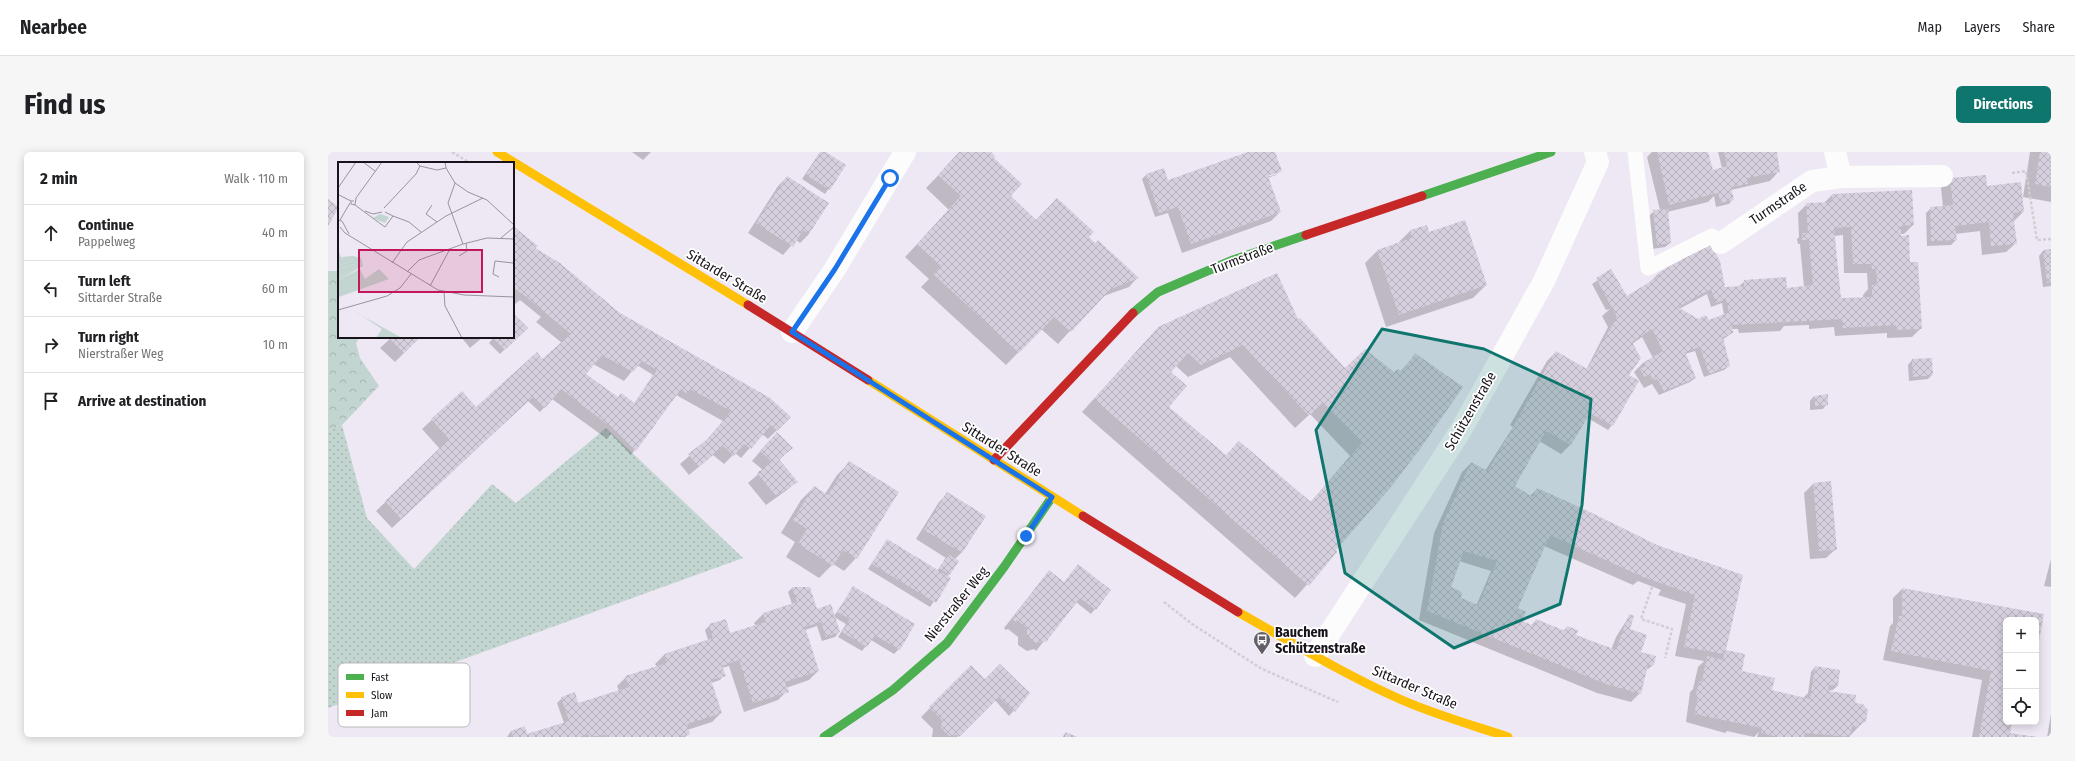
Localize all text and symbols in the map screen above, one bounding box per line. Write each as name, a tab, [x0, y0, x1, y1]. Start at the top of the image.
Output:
text: Nearbee	[20, 16, 87, 39]
text: Map	[1918, 19, 1942, 36]
text: Layers	[1964, 19, 2000, 36]
text: Share	[2022, 19, 2055, 36]
button: Directions	[1956, 86, 2051, 123]
text: Find us	[24, 88, 106, 121]
inset map	[338, 162, 514, 338]
text: 2 min	[40, 168, 78, 189]
route start	[881, 169, 899, 187]
text: Walk · 110 m	[224, 171, 288, 186]
street label: Turmstraße	[1747, 178, 1810, 229]
text: Continue	[78, 216, 134, 234]
icon: ahead	[40, 222, 62, 244]
text: 40 m	[262, 225, 288, 240]
text: Pappelweg	[78, 234, 135, 249]
street label: Turmstraße	[1209, 239, 1276, 278]
street label: Sittarder Straße	[683, 246, 770, 307]
text: Turn left	[78, 272, 131, 290]
icon: left	[40, 278, 62, 300]
text: 60 m	[262, 281, 288, 296]
text: Sittarder Straße	[78, 290, 162, 305]
text: Turn right	[78, 328, 139, 346]
icon: right	[40, 334, 62, 356]
text: 10 m	[263, 337, 288, 352]
text: Nierstraßer Weg	[78, 346, 163, 361]
street label: Schützenstraße	[1441, 369, 1500, 454]
icon: arrive	[40, 390, 62, 412]
text: Arrive at destination	[78, 392, 206, 410]
street label: Sittarder Straße	[959, 418, 1045, 481]
route end	[1017, 527, 1035, 545]
street label: Nierstraßer Weg	[921, 563, 992, 645]
map controls	[2003, 617, 2039, 725]
button: +	[2003, 617, 2039, 653]
place label: Bauchem Schützenstraße	[1275, 624, 1366, 657]
bus stop icon: Bauchem Schützenstraße	[1252, 630, 1272, 655]
button: −	[2003, 653, 2039, 689]
street label: Sittarder Straße	[1370, 662, 1460, 713]
legend	[338, 663, 470, 727]
text: Fast	[371, 671, 389, 684]
text: Slow	[371, 689, 392, 702]
button: locate	[2003, 689, 2039, 725]
text: Jam	[371, 707, 388, 720]

